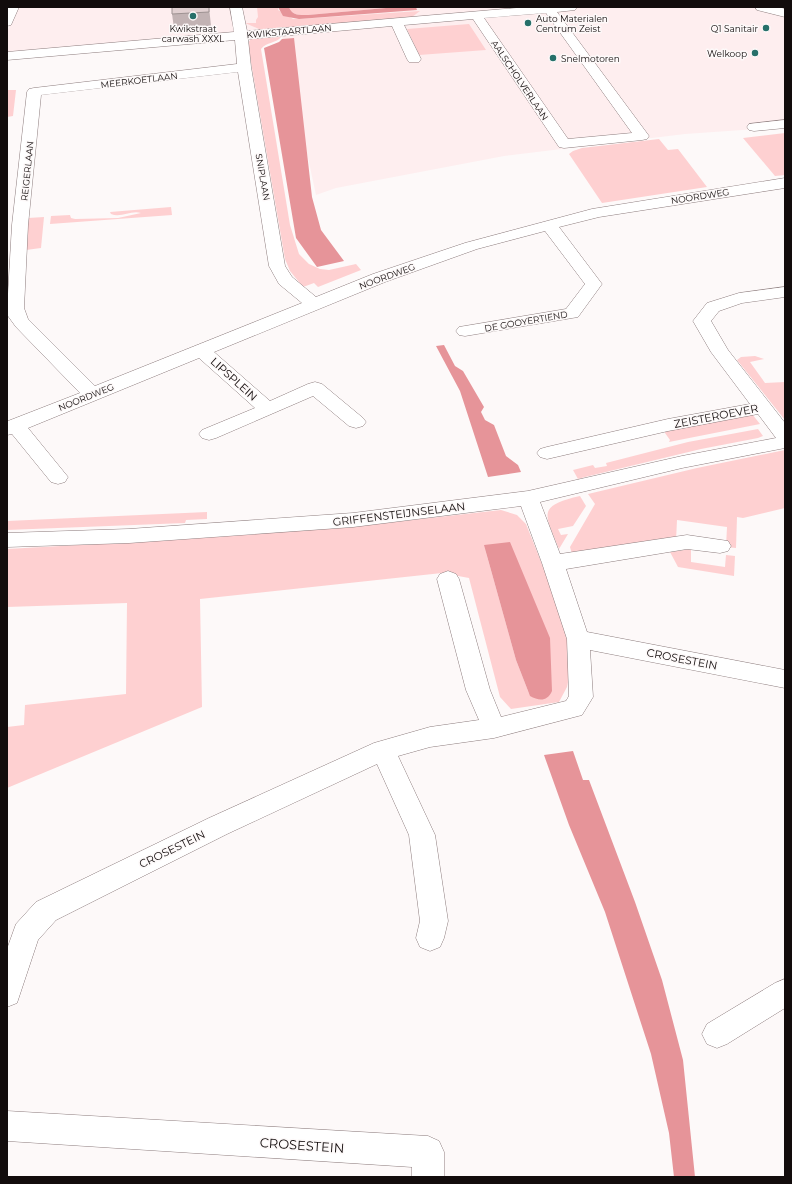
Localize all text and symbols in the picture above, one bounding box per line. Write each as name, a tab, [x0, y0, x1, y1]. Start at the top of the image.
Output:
marker: Kwikstraat carwash XXXL	[188, 11, 198, 21]
place label: Auto Materialen Centrum Zeist	[536, 13, 608, 34]
marker: Auto Materialen Centrum Zeist	[523, 18, 533, 28]
street label: KWIKSTAARTLAAN	[246, 22, 332, 40]
place label: Kwikstraat carwash XXXL	[162, 23, 225, 44]
place label: Q1 Sanitair	[711, 23, 758, 34]
marker: Q1 Sanitair	[761, 23, 771, 33]
street label: AALSCHOLVERLAAN	[489, 38, 551, 122]
place label: Welkoop	[707, 48, 747, 59]
marker: Welkoop	[750, 48, 760, 58]
marker: Snelmotoren	[548, 53, 558, 63]
place label: Snelmotoren	[561, 53, 620, 64]
street label: MEERKOETLAAN	[100, 70, 178, 90]
street label: REIGERLAAN	[18, 140, 36, 202]
street label: SNIPLAAN	[253, 153, 273, 201]
street label: NOORDWEG	[670, 186, 730, 206]
street label: NOORDWEG	[357, 261, 417, 291]
street label: DE GOOYERTIEND	[484, 308, 568, 334]
street label: LIPSPLEIN	[208, 354, 260, 404]
street label: NOORDWEG	[57, 381, 115, 413]
street label: ZEISTEROEVER	[673, 401, 759, 431]
street label: GRIFFENSTEIJNSELAAN	[332, 499, 466, 529]
street label: CROSESTEIN	[645, 645, 719, 673]
street label: CROSESTEIN	[137, 827, 207, 871]
street label: CROSESTEIN	[259, 1134, 345, 1156]

